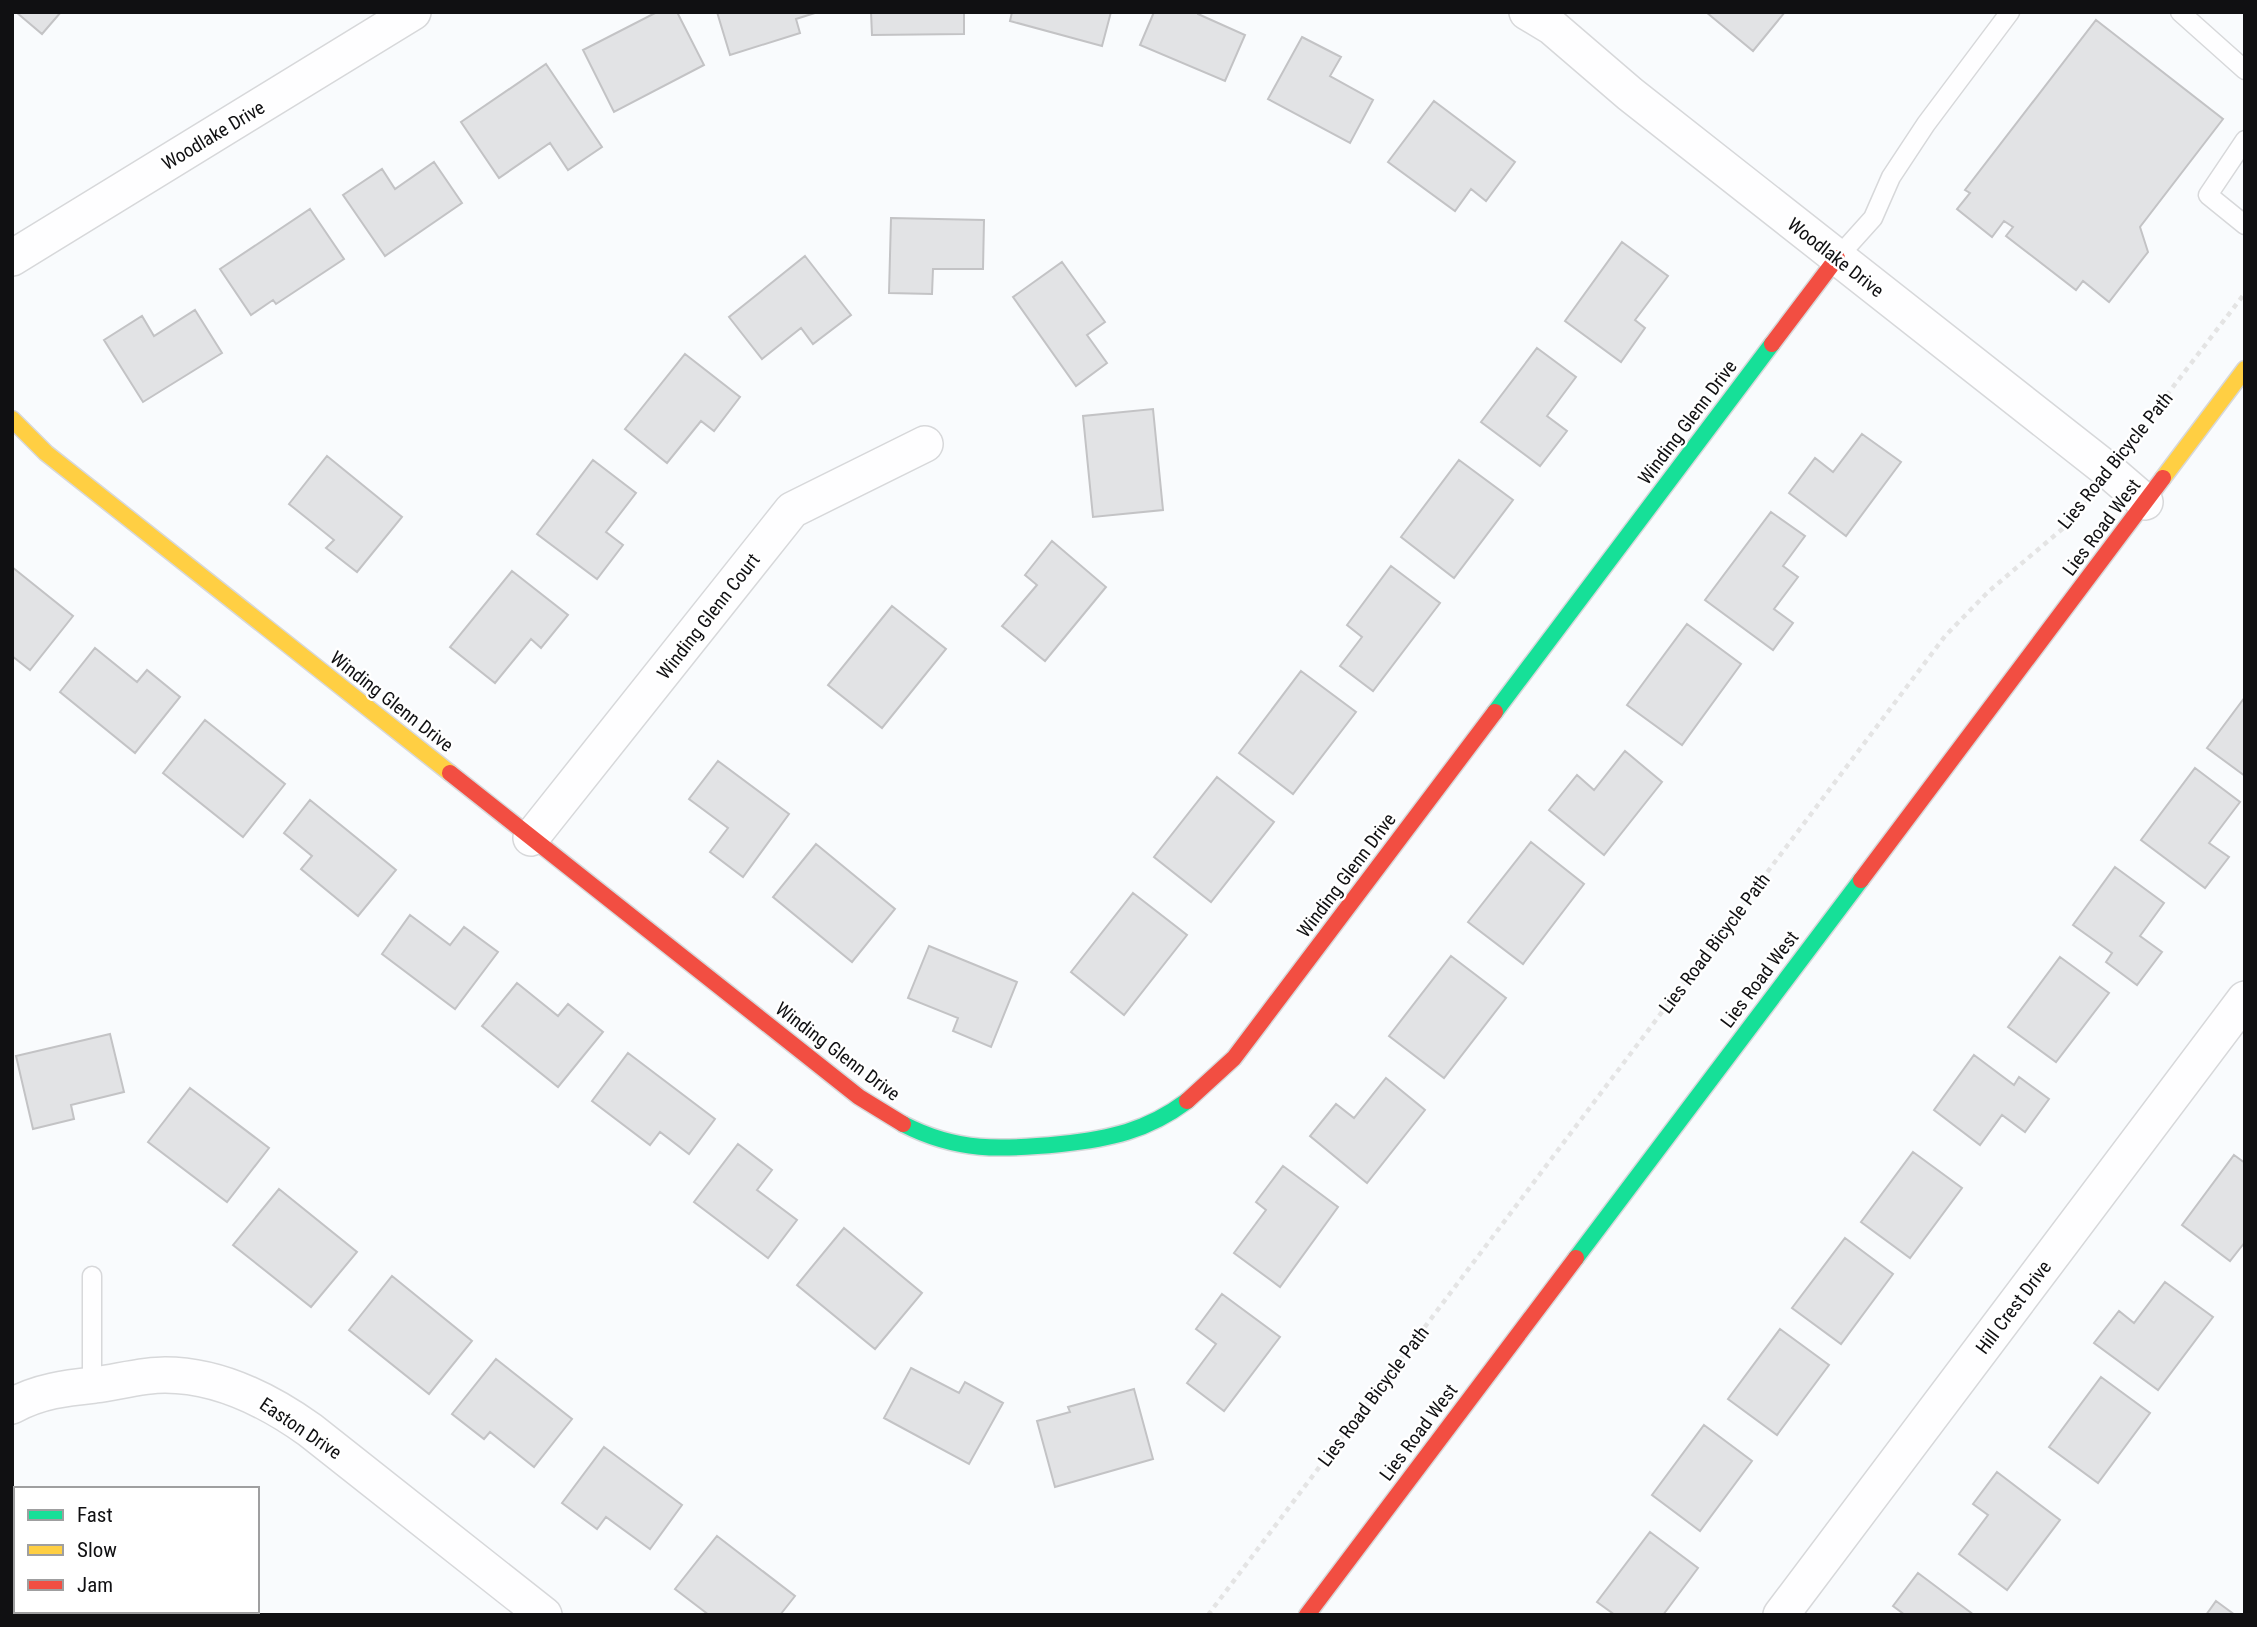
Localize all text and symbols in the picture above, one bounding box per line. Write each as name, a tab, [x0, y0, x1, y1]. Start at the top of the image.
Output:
street label: Woodlake Drive	[158, 96, 269, 175]
street label: Woodlake Drive	[1783, 213, 1888, 302]
street label: Winding Glenn Drive	[1633, 355, 1742, 489]
street label: Lies Road Bicycle Path	[2053, 387, 2178, 534]
street label: Lies Road West	[2058, 474, 2145, 580]
street label: Winding Glenn Court	[652, 549, 765, 684]
street label: Winding Glenn Drive	[326, 646, 458, 757]
street label: Winding Glenn Drive	[1292, 808, 1401, 942]
street label: Lies Road Bicycle Path	[1654, 869, 1775, 1018]
street label: Lies Road West	[1716, 926, 1803, 1032]
street label: Winding Glenn Drive	[771, 997, 905, 1106]
street label: Hill Crest Drive	[1971, 1256, 2056, 1359]
street label: Lies Road Bicycle Path	[1313, 1322, 1434, 1471]
street label: Lies Road West	[1375, 1379, 1462, 1485]
street label: Easton Drive	[255, 1393, 346, 1464]
legend	[14, 1487, 259, 1613]
text: Fast	[77, 1503, 113, 1527]
text: Slow	[77, 1538, 117, 1562]
text: Jam	[77, 1573, 113, 1597]

